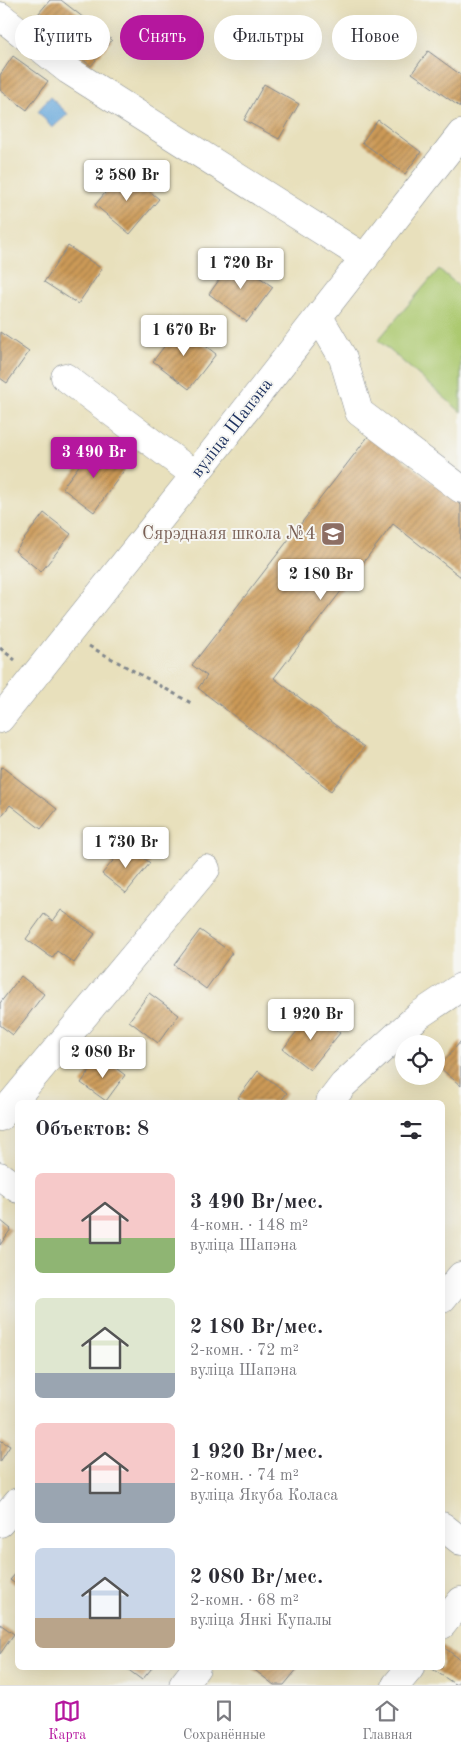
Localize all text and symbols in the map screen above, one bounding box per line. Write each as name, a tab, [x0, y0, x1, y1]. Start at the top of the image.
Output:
chip: Купить	[15, 15, 110, 60]
chip: Снять	[120, 15, 204, 60]
chip: Фильтры	[214, 15, 322, 60]
chip: Новое	[332, 15, 417, 60]
pin: 2 580 Br	[75, 160, 179, 202]
text: 2 580 Br	[95, 168, 159, 184]
pin: 1 720 Br	[189, 248, 293, 290]
text: 1 720 Br	[209, 256, 273, 272]
pin: 1 670 Br	[132, 314, 236, 357]
text: 1 670 Br	[152, 323, 216, 339]
street label: вуліца Шапэна	[188, 375, 276, 481]
pin: 3 490 Br	[42, 436, 146, 479]
text: 3 490 Br	[62, 445, 126, 461]
school or university icon: Сярэднаяя школа №4	[320, 521, 346, 547]
place label: Сярэднаяя школа №4	[142, 525, 316, 543]
pin: 2 180 Br	[269, 558, 373, 601]
text: 2 180 Br	[289, 567, 353, 583]
pin: 1 730 Br	[74, 826, 178, 869]
text: 1 730 Br	[94, 835, 158, 851]
pin: 1 920 Br	[259, 998, 363, 1041]
text: 1 920 Br	[279, 1007, 343, 1023]
map controls	[395, 1035, 445, 1085]
button: locate	[395, 1035, 445, 1085]
pin: 2 080 Br	[51, 1036, 155, 1079]
text: 2 080 Br	[71, 1045, 135, 1061]
icon: filters	[397, 1116, 425, 1144]
text: Объектов: 8	[35, 1119, 149, 1140]
text: 3 490 Br/мес.	[190, 1192, 323, 1213]
icon: home	[75, 1193, 135, 1253]
text: 4-комн. · 148 m²	[190, 1218, 308, 1234]
text: вуліца Шапэна	[190, 1238, 297, 1254]
text: 2 180 Br/мес.	[190, 1317, 323, 1338]
icon: home	[75, 1318, 135, 1378]
text: 2-комн. · 72 m²	[190, 1343, 299, 1359]
text: вуліца Шапэна	[190, 1363, 297, 1379]
text: 1 920 Br/мес.	[190, 1442, 323, 1463]
icon: home	[75, 1443, 135, 1503]
text: 2-комн. · 74 m²	[190, 1468, 299, 1484]
text: вуліца Якуба Коласа	[190, 1488, 338, 1504]
text: 2 080 Br/мес.	[190, 1567, 323, 1588]
icon: home	[75, 1568, 135, 1628]
text: 2-комн. · 68 m²	[190, 1593, 299, 1609]
text: вуліца Янкі Купалы	[190, 1613, 332, 1629]
tab: Карта	[48, 1697, 86, 1744]
tab: Сохранённые	[183, 1697, 266, 1744]
tab: Главная	[362, 1697, 413, 1744]

